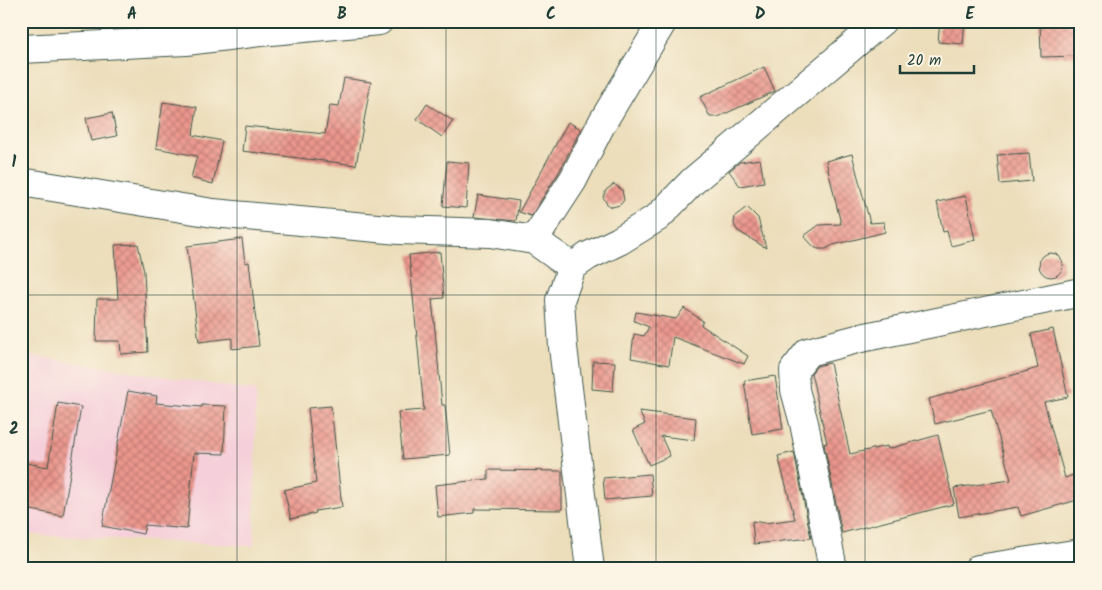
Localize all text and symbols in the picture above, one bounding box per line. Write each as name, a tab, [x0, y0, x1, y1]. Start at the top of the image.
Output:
text: A	[127, 2, 137, 27]
text: B	[337, 2, 347, 27]
text: C	[546, 2, 556, 27]
text: D	[755, 2, 766, 27]
text: E	[966, 2, 976, 27]
scale bar	[900, 42, 973, 74]
text: 20 m	[907, 49, 941, 73]
text: 1	[12, 150, 17, 175]
text: 2	[9, 417, 19, 442]

